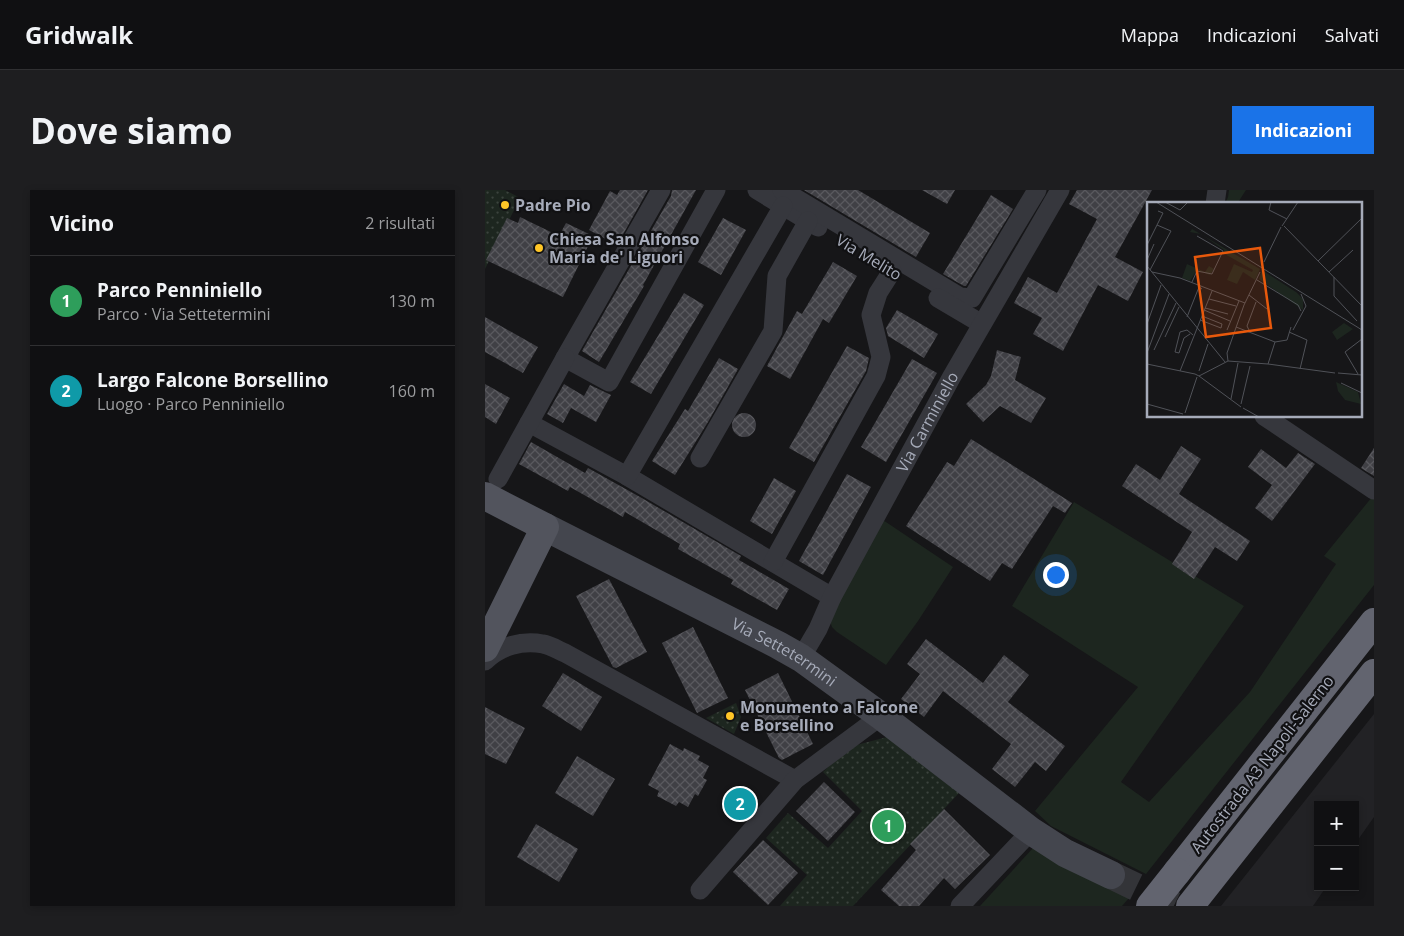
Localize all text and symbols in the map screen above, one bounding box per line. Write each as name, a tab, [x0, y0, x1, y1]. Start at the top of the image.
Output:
text: Gridwalk	[25, 18, 133, 51]
text: Mappa	[1121, 23, 1179, 47]
text: Indicazioni	[1207, 23, 1297, 47]
text: Salvati	[1325, 23, 1379, 47]
button: Indicazioni	[1232, 106, 1374, 154]
text: Dove siamo	[30, 107, 233, 154]
place label: Padre Pio	[515, 194, 591, 216]
marker: Padre Pio	[499, 199, 511, 211]
inset map	[1147, 202, 1361, 418]
text: Vicino	[50, 209, 114, 237]
text: 2 risultati	[365, 212, 435, 234]
place label: Chiesa San Alfonso Maria de' Liguori	[549, 228, 699, 268]
street label: Via Melito	[832, 229, 906, 285]
marker: Chiesa San Alfonso Maria de' Liguori	[533, 242, 545, 254]
text: Parco Penniniello	[97, 277, 262, 303]
text: 1	[61, 290, 71, 312]
text: 130 m	[389, 290, 435, 312]
text: Parco · Via Settetermini	[97, 303, 271, 325]
text: Largo Falcone Borsellino	[97, 367, 329, 393]
street label: Via Carminiello	[891, 367, 964, 476]
text: 2	[61, 380, 71, 402]
text: 160 m	[389, 380, 435, 402]
text: Luogo · Parco Penniniello	[97, 393, 285, 415]
your location	[1043, 562, 1069, 588]
street label: Via Settetermini	[728, 612, 841, 691]
street label: Autostrada A3 Napoli-Salerno	[1185, 670, 1339, 858]
place label: Monumento a Falcone e Borsellino	[740, 696, 918, 736]
marker: Monumento a Falcone e Borsellino	[724, 710, 736, 722]
pin: 2	[724, 785, 756, 823]
map controls	[1314, 801, 1359, 891]
button: +	[1314, 801, 1359, 846]
pin: 1	[872, 807, 904, 845]
button: −	[1314, 846, 1359, 891]

